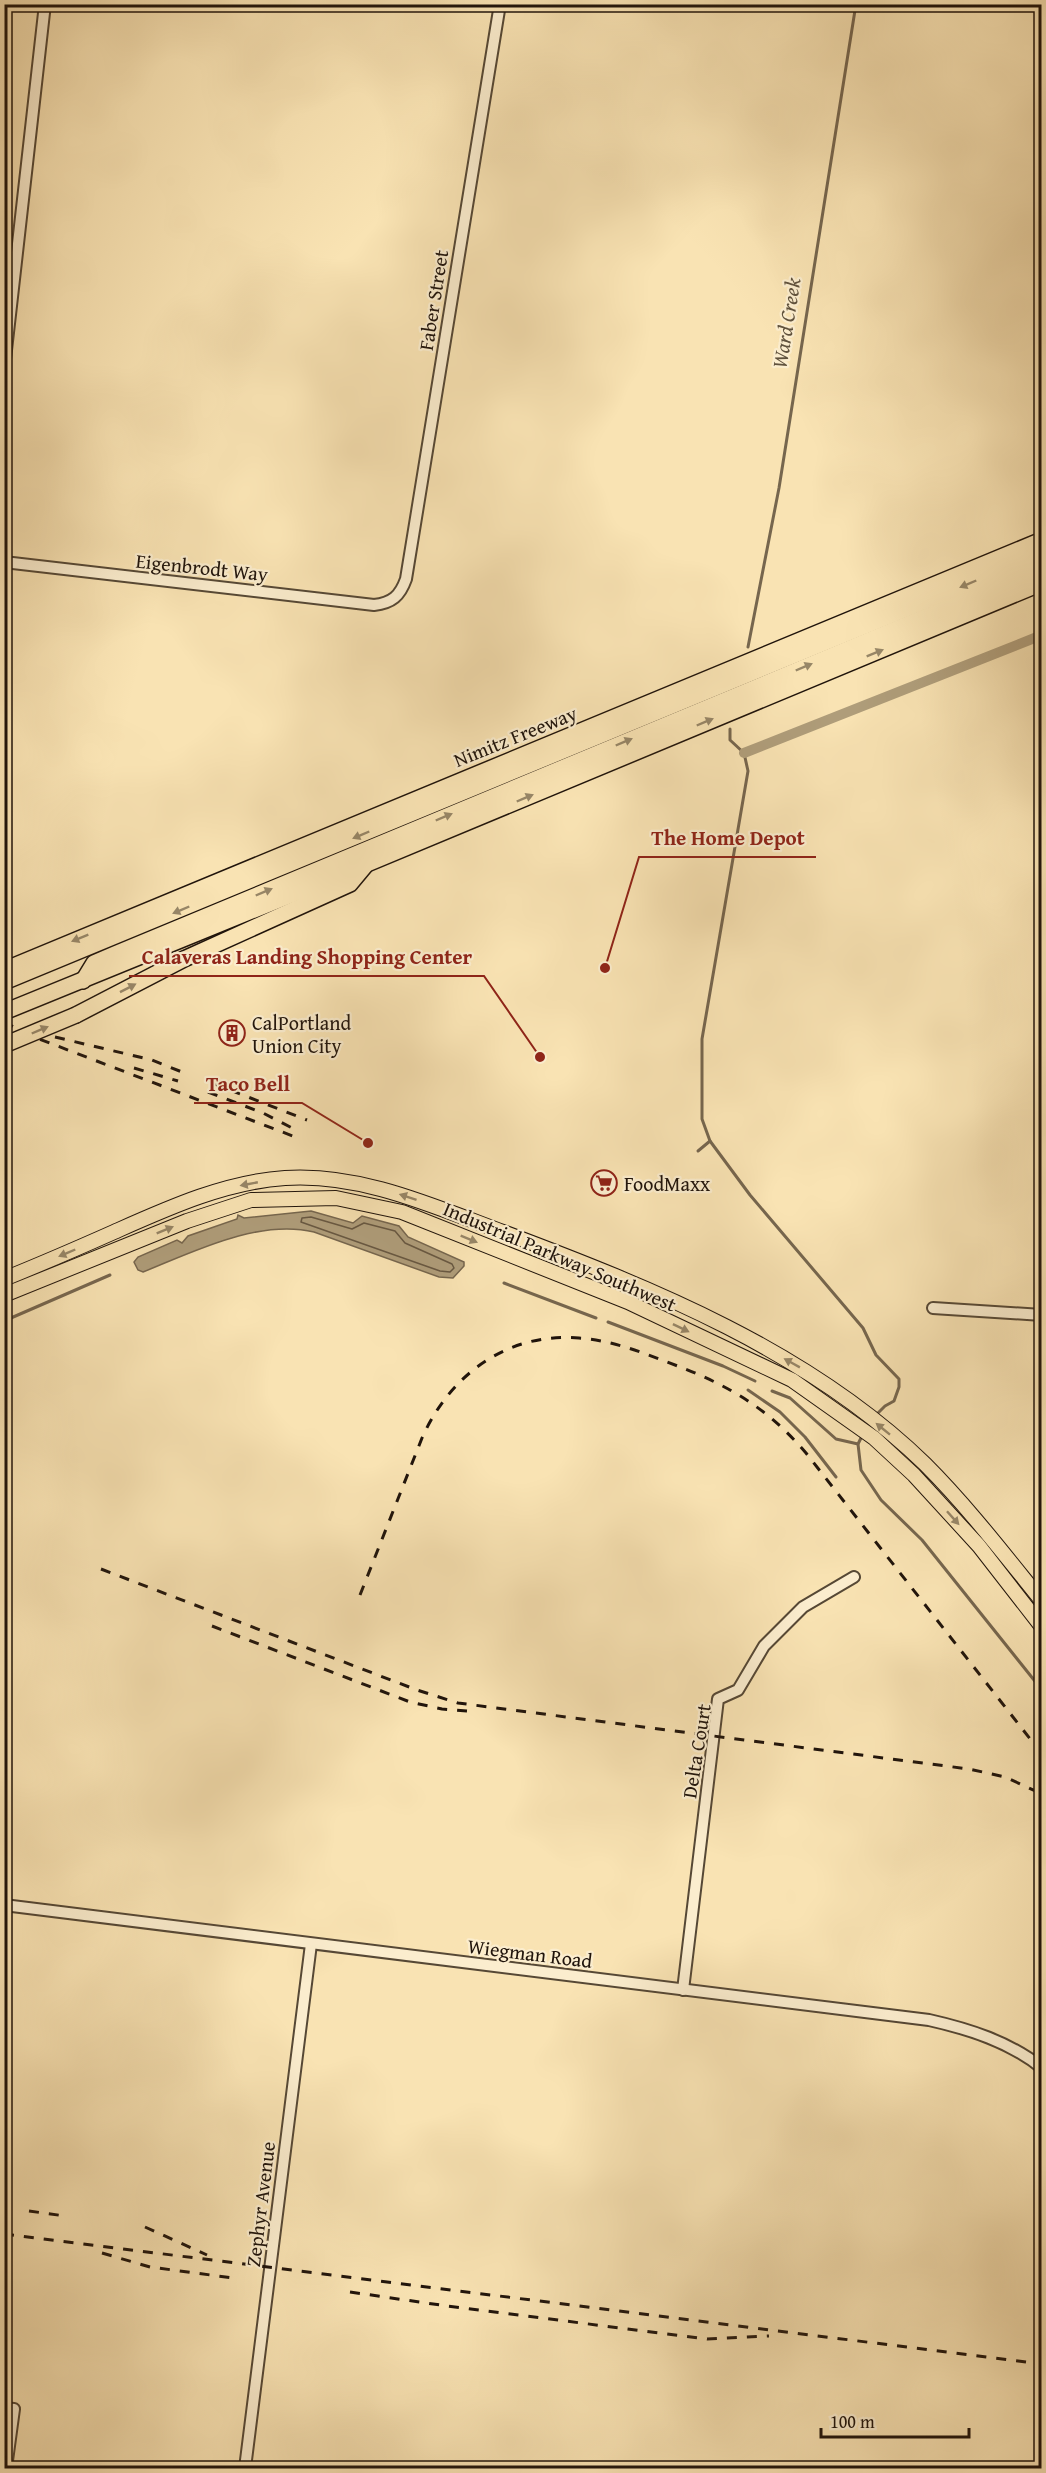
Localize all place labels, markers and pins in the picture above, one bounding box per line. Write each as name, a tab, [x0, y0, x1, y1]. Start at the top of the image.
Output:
callout: The Home Depot	[639, 818, 816, 857]
callout: Calaveras Landing Shopping Center	[129, 937, 484, 976]
place label: CalPortland Union City	[252, 1008, 351, 1060]
building icon: CalPortland Union City	[217, 1018, 247, 1048]
callout: Taco Bell	[194, 1064, 302, 1103]
supermarket icon: FoodMaxx	[589, 1168, 619, 1198]
place label: FoodMaxx	[624, 1169, 711, 1198]

